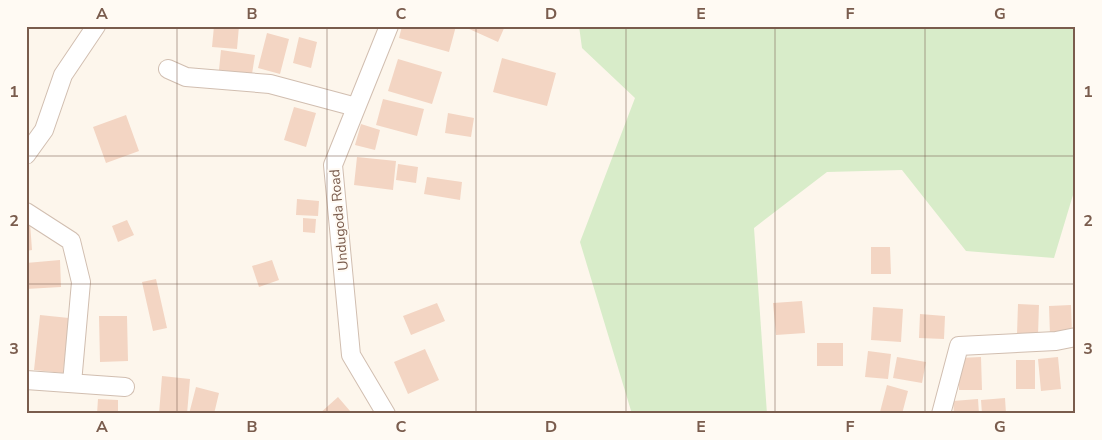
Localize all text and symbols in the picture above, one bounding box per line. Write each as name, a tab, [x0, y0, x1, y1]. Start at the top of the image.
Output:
text: A	[96, 3, 108, 25]
text: B	[246, 3, 258, 25]
text: C	[396, 3, 407, 25]
text: D	[545, 3, 557, 25]
text: E	[696, 3, 706, 25]
text: F	[846, 3, 855, 25]
text: G	[994, 3, 1006, 25]
text: 1	[9, 81, 19, 103]
text: 1	[1083, 81, 1093, 103]
street label: Undugoda Road	[325, 168, 353, 272]
text: 2	[9, 210, 19, 232]
text: 2	[1083, 210, 1093, 232]
text: 3	[9, 338, 19, 360]
text: 3	[1083, 338, 1093, 360]
text: A	[96, 416, 108, 438]
text: B	[246, 416, 258, 438]
text: C	[396, 416, 407, 438]
text: D	[545, 416, 557, 438]
text: E	[696, 416, 706, 438]
text: F	[846, 416, 855, 438]
text: G	[994, 416, 1006, 438]

